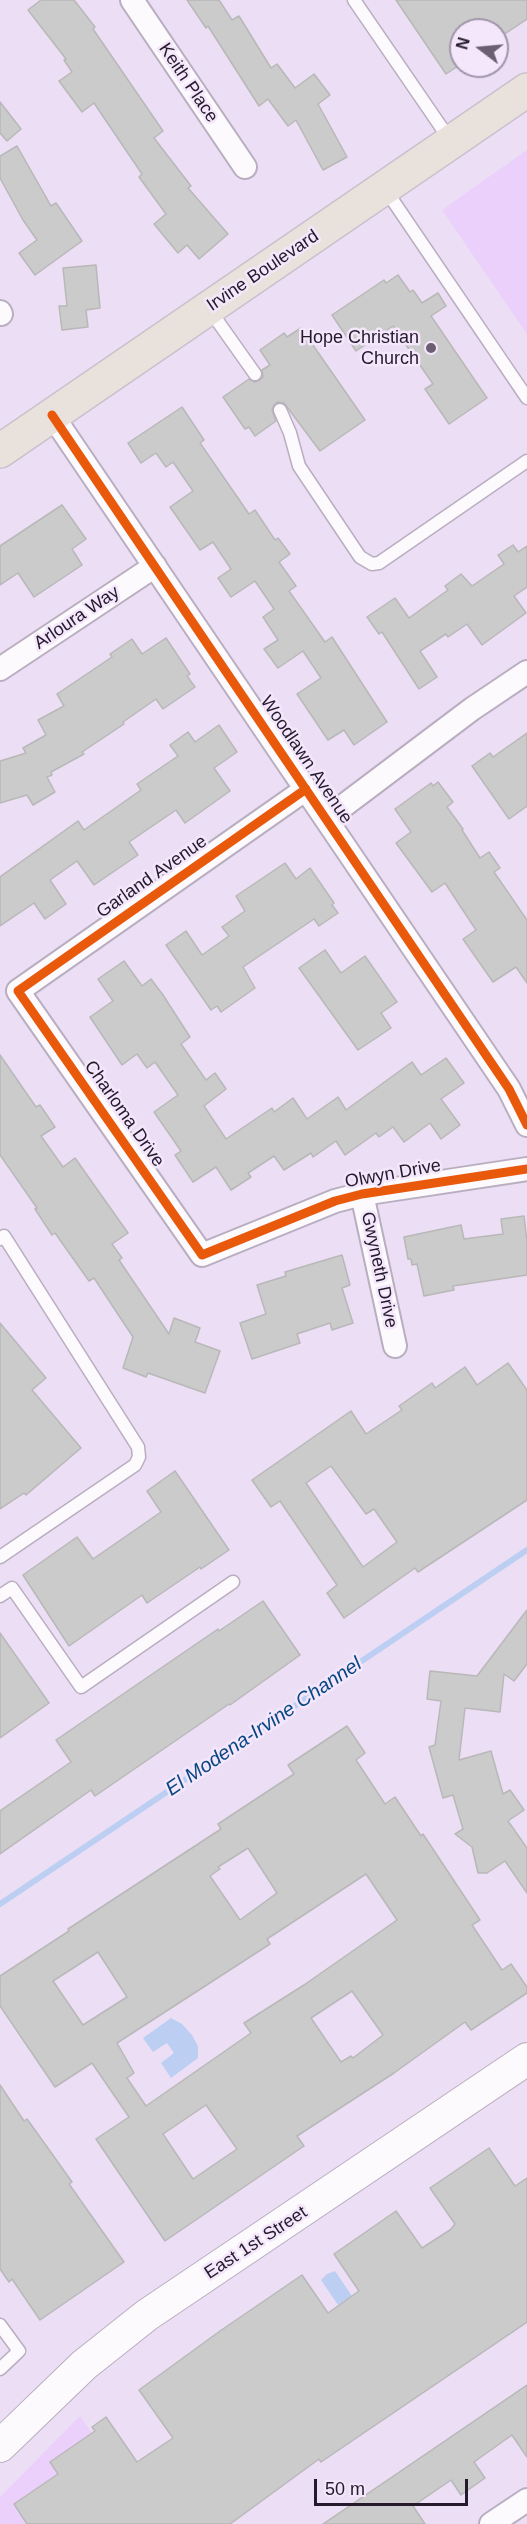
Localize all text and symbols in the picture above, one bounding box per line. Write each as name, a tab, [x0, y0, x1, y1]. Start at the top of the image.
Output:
north arrow	[449, 18, 509, 78]
text: N	[453, 36, 473, 51]
street label: Keith Place	[154, 39, 222, 127]
street label: Irvine Boulevard	[203, 226, 323, 316]
place label: Hope Christian Church	[300, 327, 419, 370]
marker: Hope Christian Church	[424, 341, 438, 355]
street label: Arloura Way	[30, 582, 124, 654]
street label: Woodlawn Avenue	[255, 692, 357, 828]
street label: Garland Avenue	[93, 831, 211, 923]
street label: Charloma Drive	[79, 1057, 169, 1171]
street label: Olwyn Drive	[343, 1155, 443, 1193]
street label: Gwyneth Drive	[356, 1210, 402, 1330]
water label: El Modena-Irvine Channel	[161, 1652, 367, 1802]
street label: East 1st Street	[201, 2202, 311, 2284]
scale bar	[317, 2467, 472, 2505]
text: 50 m	[325, 2479, 365, 2499]

